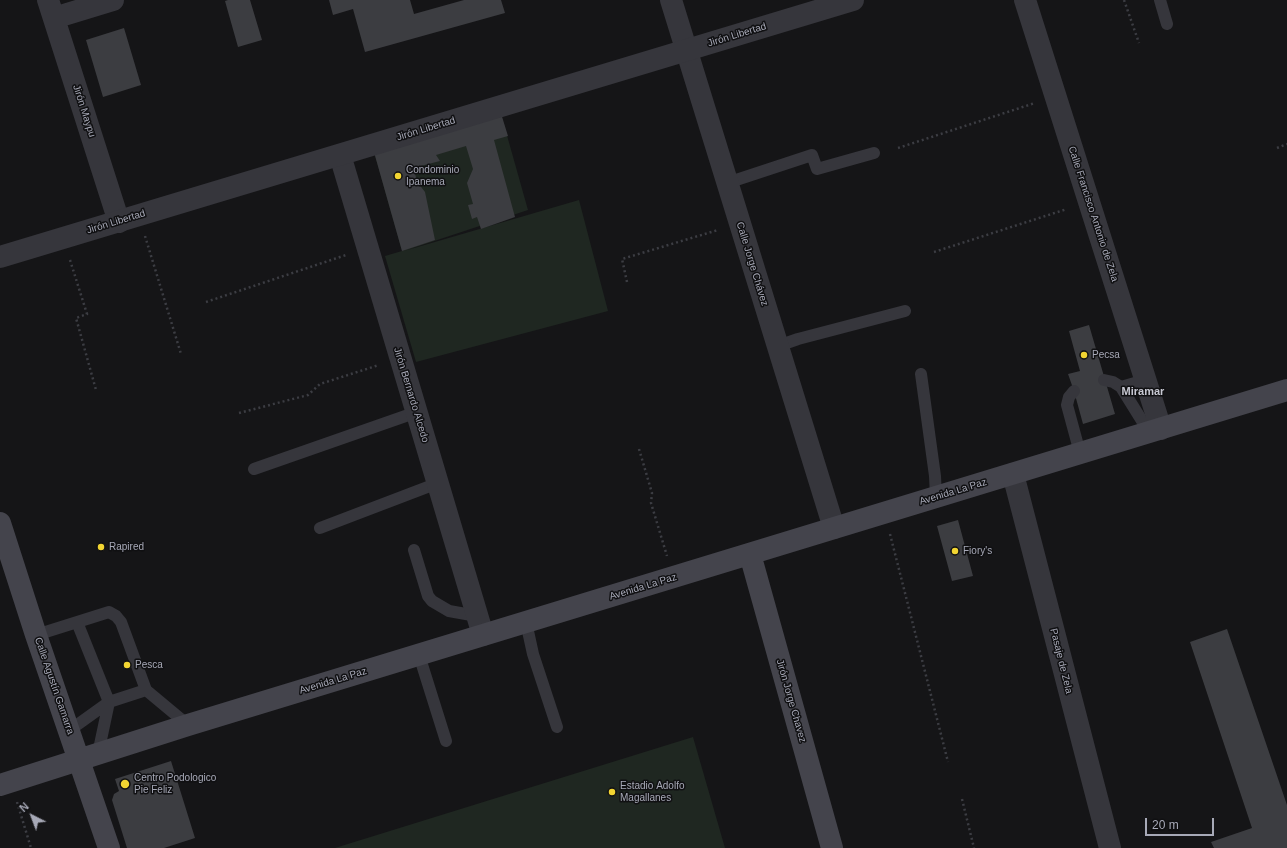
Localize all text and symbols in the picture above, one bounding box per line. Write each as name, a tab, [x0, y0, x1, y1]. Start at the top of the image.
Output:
street label: Jirón Libertad	[706, 20, 768, 50]
street label: Jirón Maypu	[70, 83, 98, 139]
street label: Jirón Libertad	[395, 114, 457, 144]
street label: Calle Francisco Antonio de Zela	[1065, 145, 1121, 283]
place label: Condominio Ipanema	[406, 164, 459, 188]
marker: Condominio Ipanema	[393, 171, 403, 181]
street label: Jirón Libertad	[85, 207, 147, 237]
street label: Calle Jorge Chávez	[734, 221, 770, 307]
street label: Jirón Bernardo Alcedo	[391, 346, 431, 444]
place label: Pecsa	[1092, 349, 1120, 361]
marker: Pecsa	[1079, 350, 1089, 360]
district label: Miramar	[1122, 385, 1164, 399]
street label: Avenida La Paz	[918, 476, 988, 508]
place label: Rapired	[109, 541, 144, 553]
marker: Rapired	[96, 542, 106, 552]
place label: Fiory's	[963, 545, 992, 557]
marker: Fiory's	[950, 546, 960, 556]
street label: Avenida La Paz	[608, 571, 678, 603]
street label: Pasaje de Zela	[1047, 627, 1075, 695]
street label: Calle Agustín Gamarra	[32, 636, 76, 736]
street label: Jirón Jorge Chavez	[773, 658, 809, 744]
place label: Pesca	[135, 659, 163, 671]
marker: Pesca	[122, 660, 132, 670]
street label: Avenida La Paz	[298, 665, 368, 697]
place label: Centro Podologico Pie Feliz	[134, 772, 216, 796]
marker: Centro Podologico Pie Feliz	[119, 778, 131, 790]
place label: Estadio Adolfo Magallanes	[620, 780, 684, 804]
marker: Estadio Adolfo Magallanes	[607, 787, 617, 797]
north arrow	[12, 796, 52, 836]
text: N	[17, 800, 31, 814]
scale bar	[1147, 810, 1216, 836]
text: 20 m	[1152, 818, 1179, 832]

